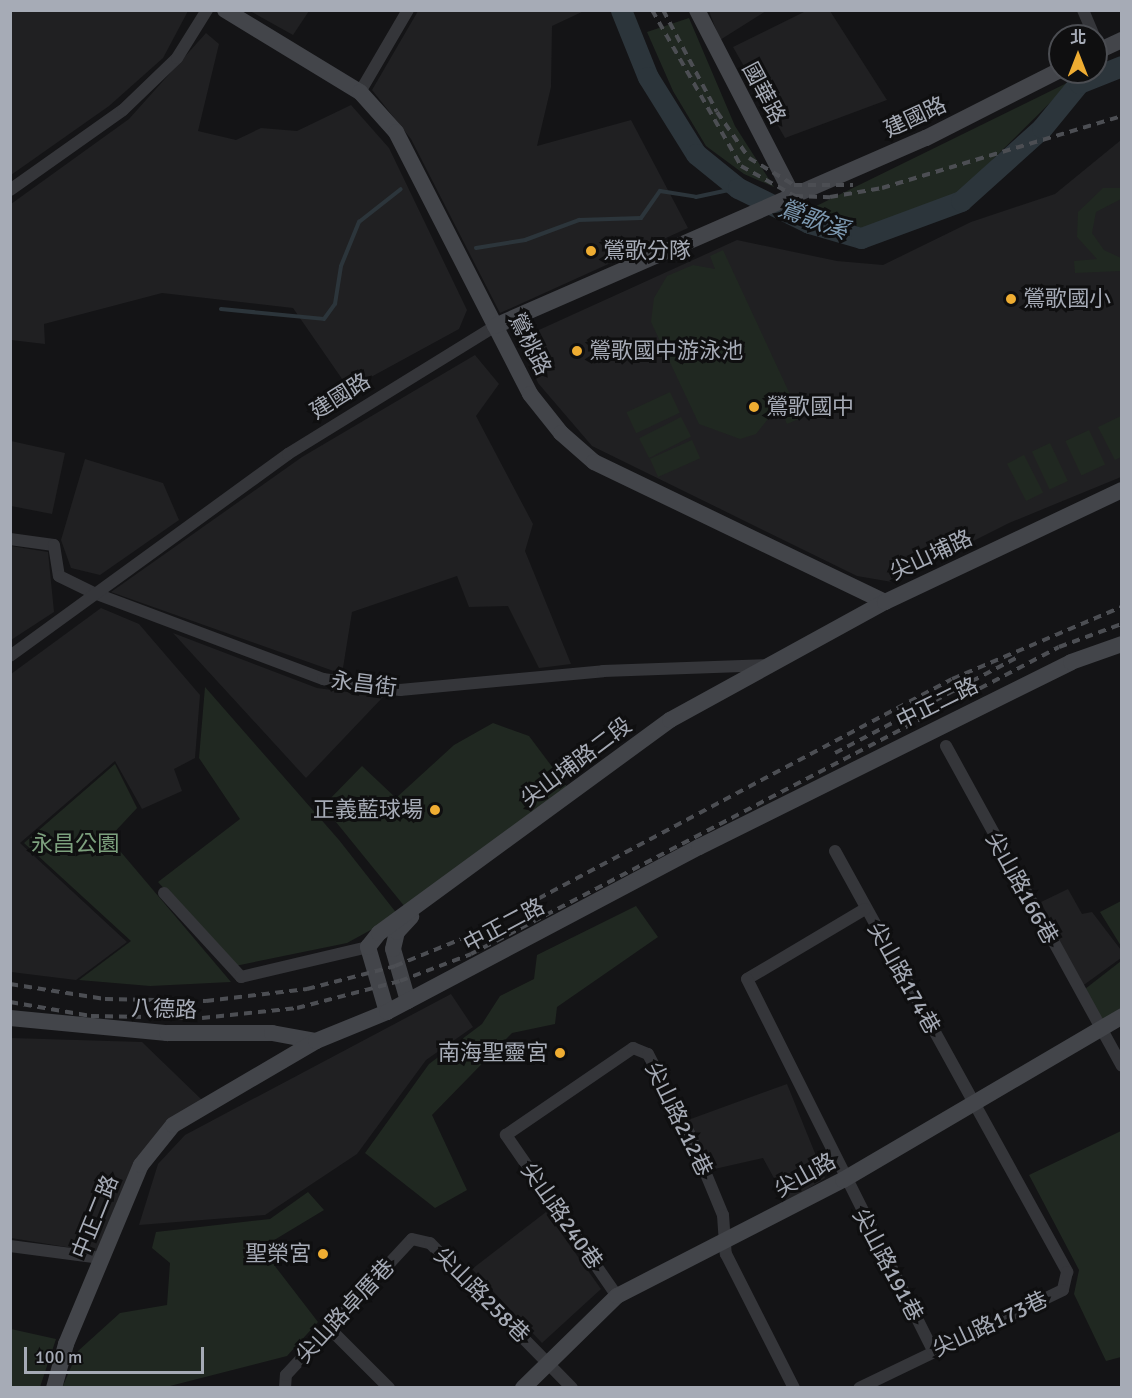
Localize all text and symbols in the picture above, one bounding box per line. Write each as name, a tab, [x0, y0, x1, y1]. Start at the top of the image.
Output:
north arrow	[1048, 24, 1108, 84]
text: 北	[1070, 28, 1086, 48]
street label: 國華路	[737, 58, 791, 128]
street label: 建國路	[880, 91, 950, 143]
water label: 鶯歌溪	[774, 194, 852, 246]
place label: 鶯歌分隊	[603, 238, 691, 264]
marker: 鶯歌分隊	[584, 244, 598, 258]
place label: 鶯歌國小	[1023, 286, 1111, 312]
marker: 鶯歌國小	[1004, 292, 1018, 306]
street label: 鶯桃路	[503, 309, 557, 379]
place label: 鶯歌國中游泳池	[589, 338, 743, 364]
marker: 鶯歌國中游泳池	[570, 344, 584, 358]
street label: 建國路	[305, 367, 375, 425]
place label: 鶯歌國中	[766, 394, 854, 420]
marker: 鶯歌國中	[747, 400, 761, 414]
street label: 尖山埔路	[886, 524, 976, 586]
street label: 永昌街	[330, 667, 398, 701]
street label: 中正二路	[892, 672, 982, 734]
street label: 尖山埔路二段	[515, 712, 637, 812]
place label: 正義藍球場	[313, 797, 423, 823]
marker: 正義藍球場	[428, 803, 442, 817]
street label: 尖山路166巷	[980, 828, 1064, 948]
park label: 永昌公園	[31, 831, 119, 857]
street label: 中正二路	[459, 893, 549, 957]
street label: 尖山路174巷	[862, 918, 946, 1038]
street label: 八德路	[131, 995, 197, 1023]
place label: 南海聖靈宮	[438, 1040, 548, 1066]
marker: 南海聖靈宮	[553, 1046, 567, 1060]
street label: 尖山路212巷	[640, 1058, 718, 1180]
street label: 尖山路	[770, 1147, 840, 1203]
street label: 尖山路240巷	[516, 1158, 608, 1274]
street label: 中正二路	[66, 1171, 124, 1263]
street label: 尖山路191巷	[847, 1204, 929, 1326]
place label: 聖榮宮	[245, 1241, 311, 1267]
street label: 尖山路258巷	[429, 1242, 535, 1348]
marker: 聖榮宮	[316, 1247, 330, 1261]
street label: 尖山路卓厝巷	[290, 1254, 400, 1368]
street label: 尖山路173巷	[928, 1286, 1052, 1362]
scale bar	[27, 1335, 207, 1373]
text: 100 m	[35, 1346, 82, 1368]

